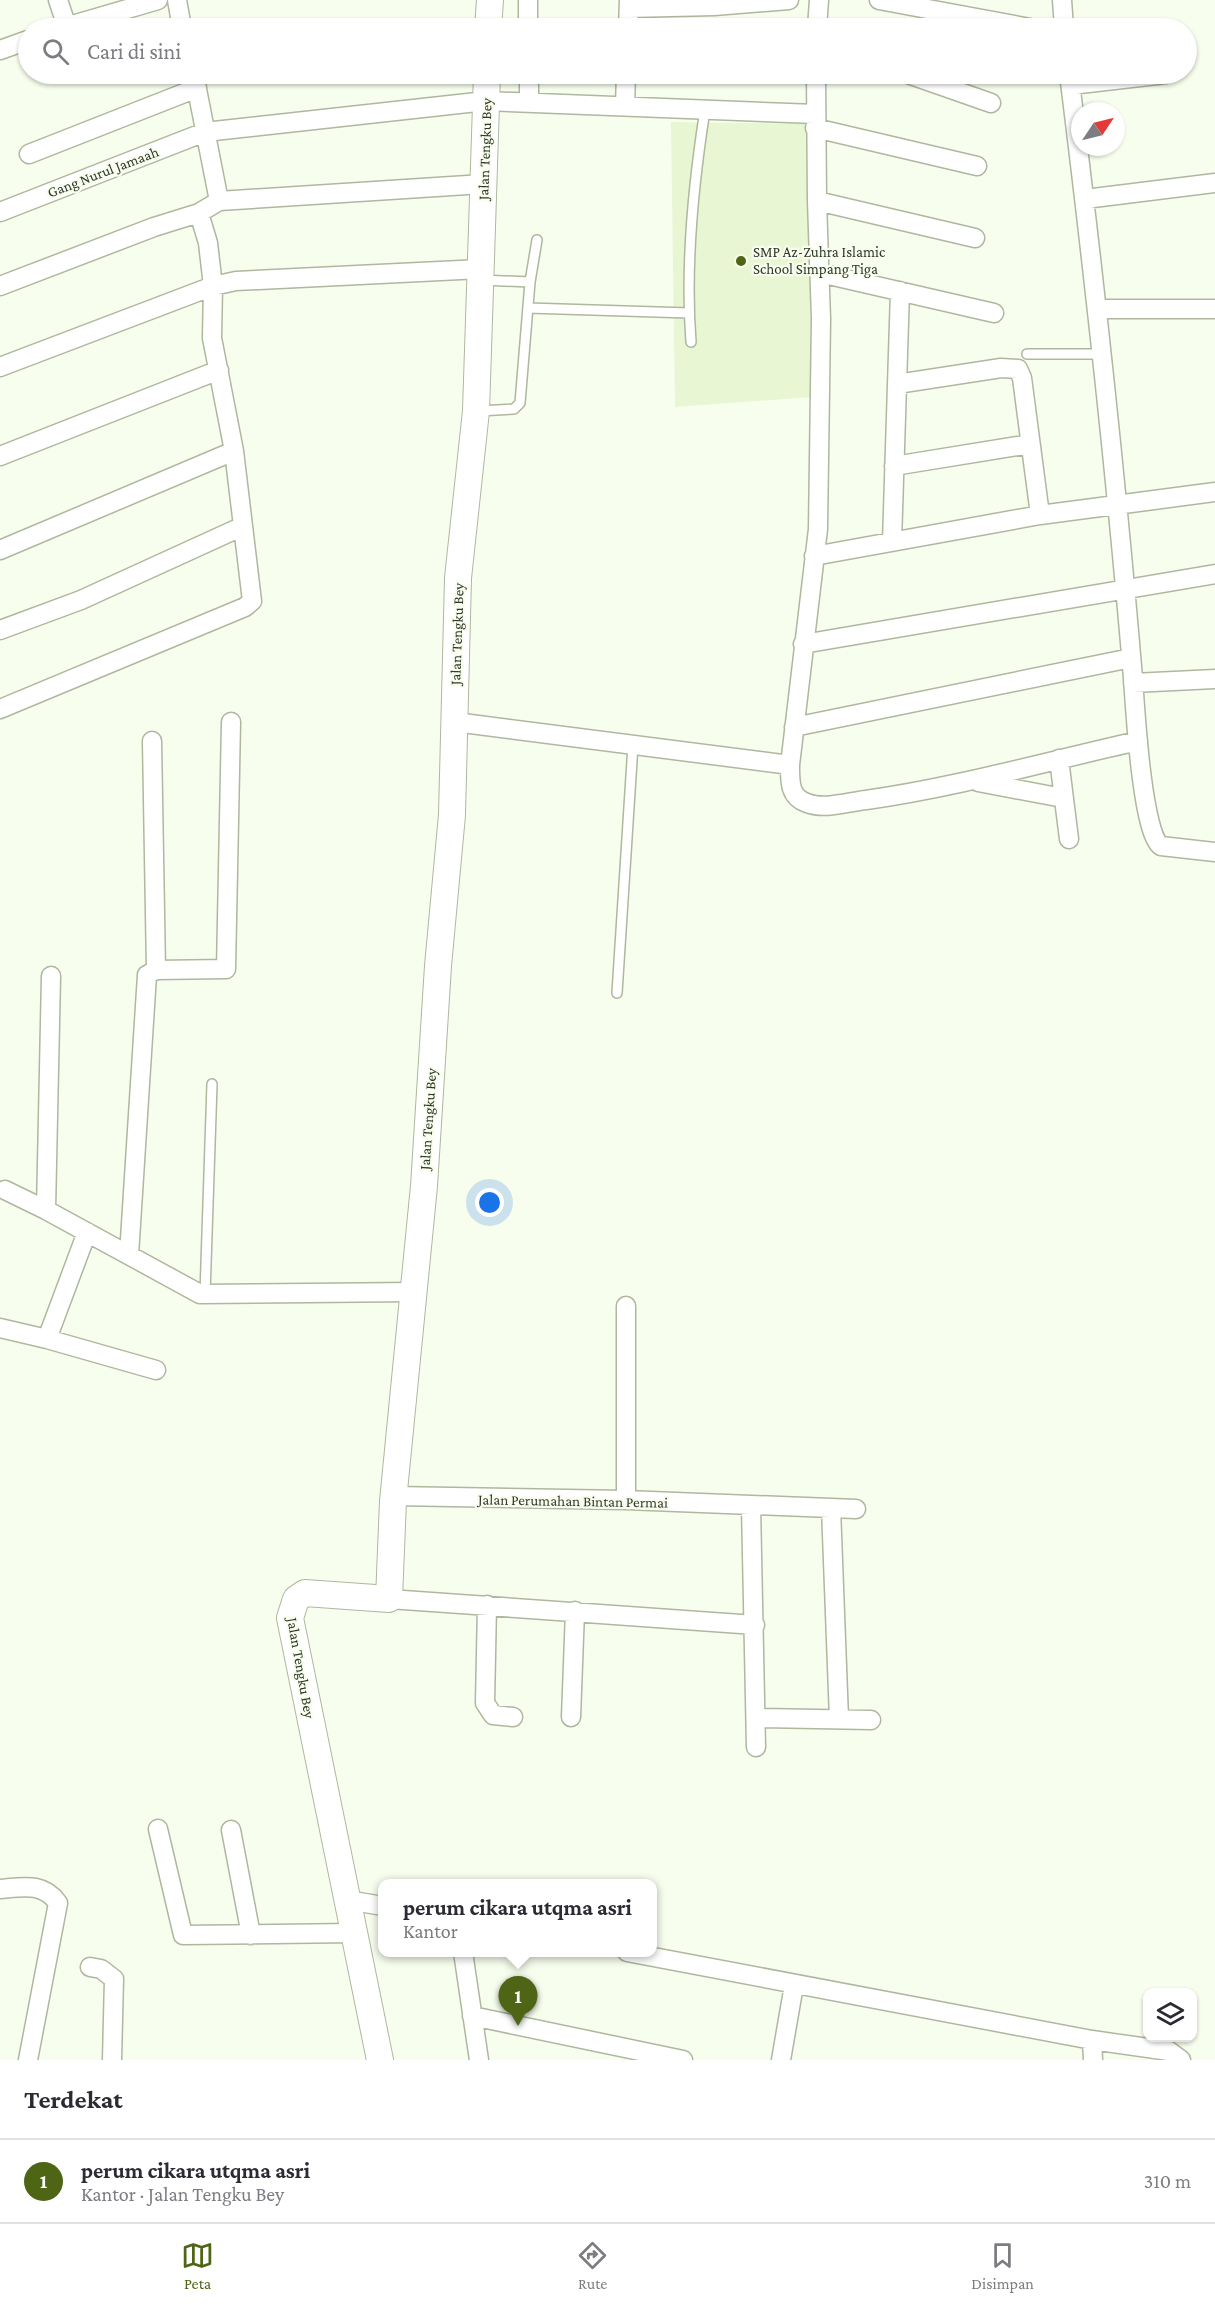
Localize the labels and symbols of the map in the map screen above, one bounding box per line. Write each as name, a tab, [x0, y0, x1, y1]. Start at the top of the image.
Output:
street label: Jalan Tengku Bey	[475, 98, 496, 202]
north arrow	[1071, 102, 1125, 156]
street label: Gang Nurul Jamaah	[45, 143, 161, 202]
place label: SMP Az-Zuhra Islamic School Simpang Tiga	[753, 244, 886, 278]
marker: SMP Az-Zuhra Islamic School Simpang Tiga	[734, 254, 748, 268]
street label: Jalan Tengku Bey	[447, 583, 468, 687]
street label: Jalan Tengku Bey	[416, 1067, 441, 1173]
your location	[475, 1188, 504, 1217]
street label: Jalan Perumahan Bintan Permai	[476, 1491, 668, 1512]
street label: Jalan Tengku Bey	[283, 1614, 318, 1720]
pin: 1	[498, 1976, 538, 2026]

